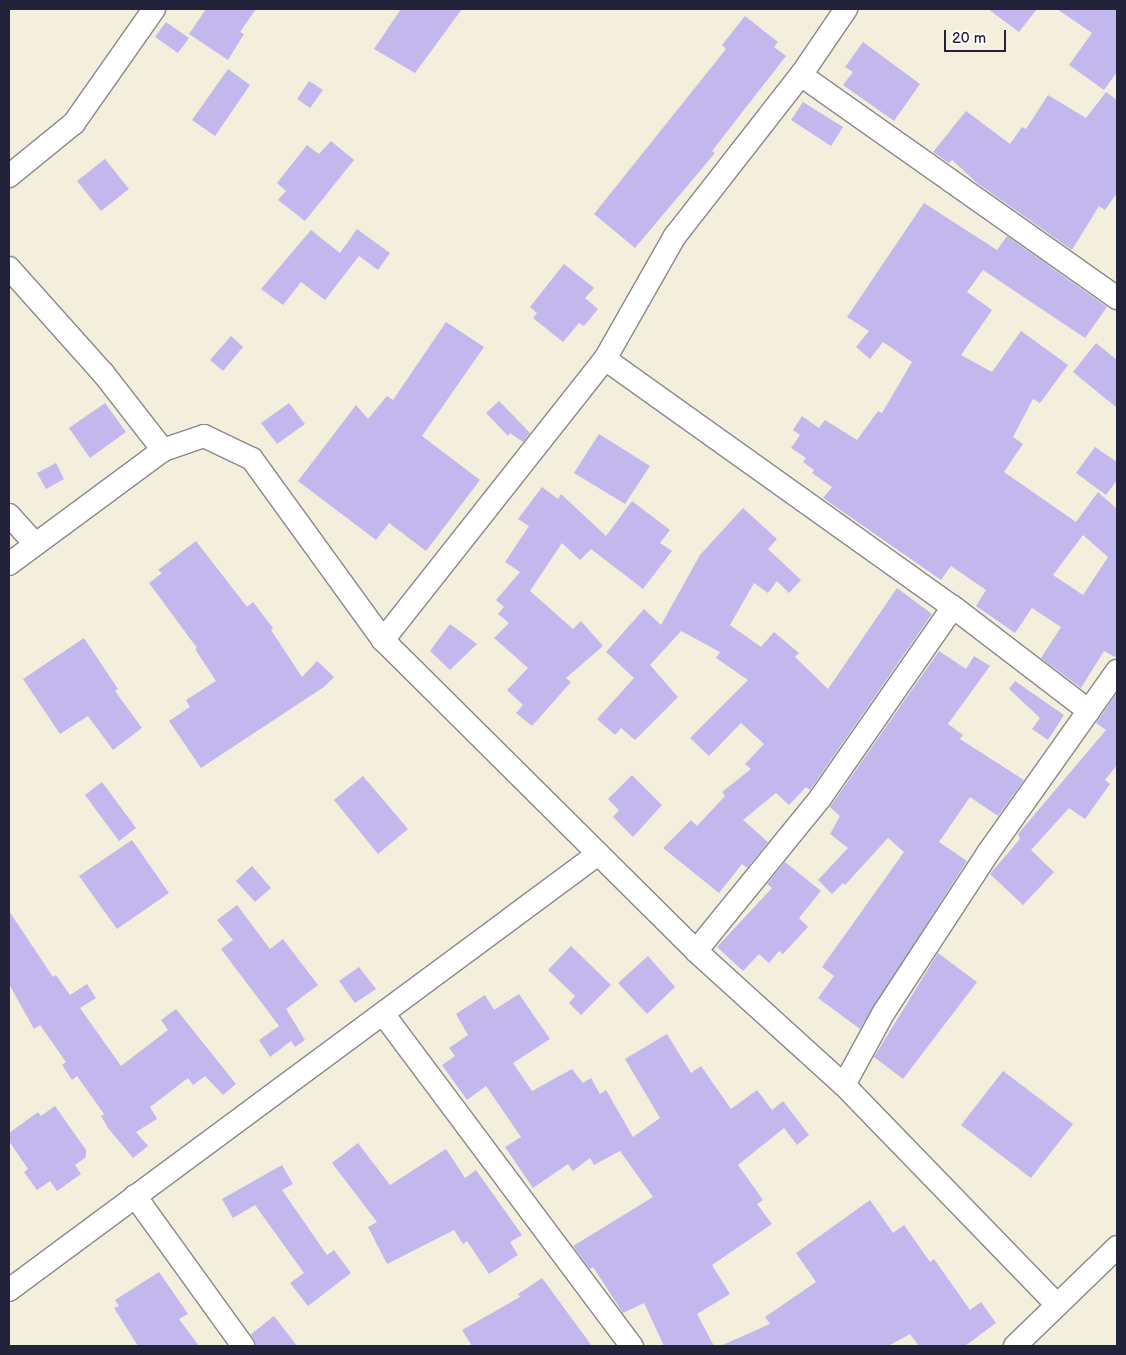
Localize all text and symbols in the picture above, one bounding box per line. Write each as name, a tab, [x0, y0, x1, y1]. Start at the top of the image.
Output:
scale bar	[946, 20, 1008, 52]
text: 20 m	[952, 29, 986, 48]

